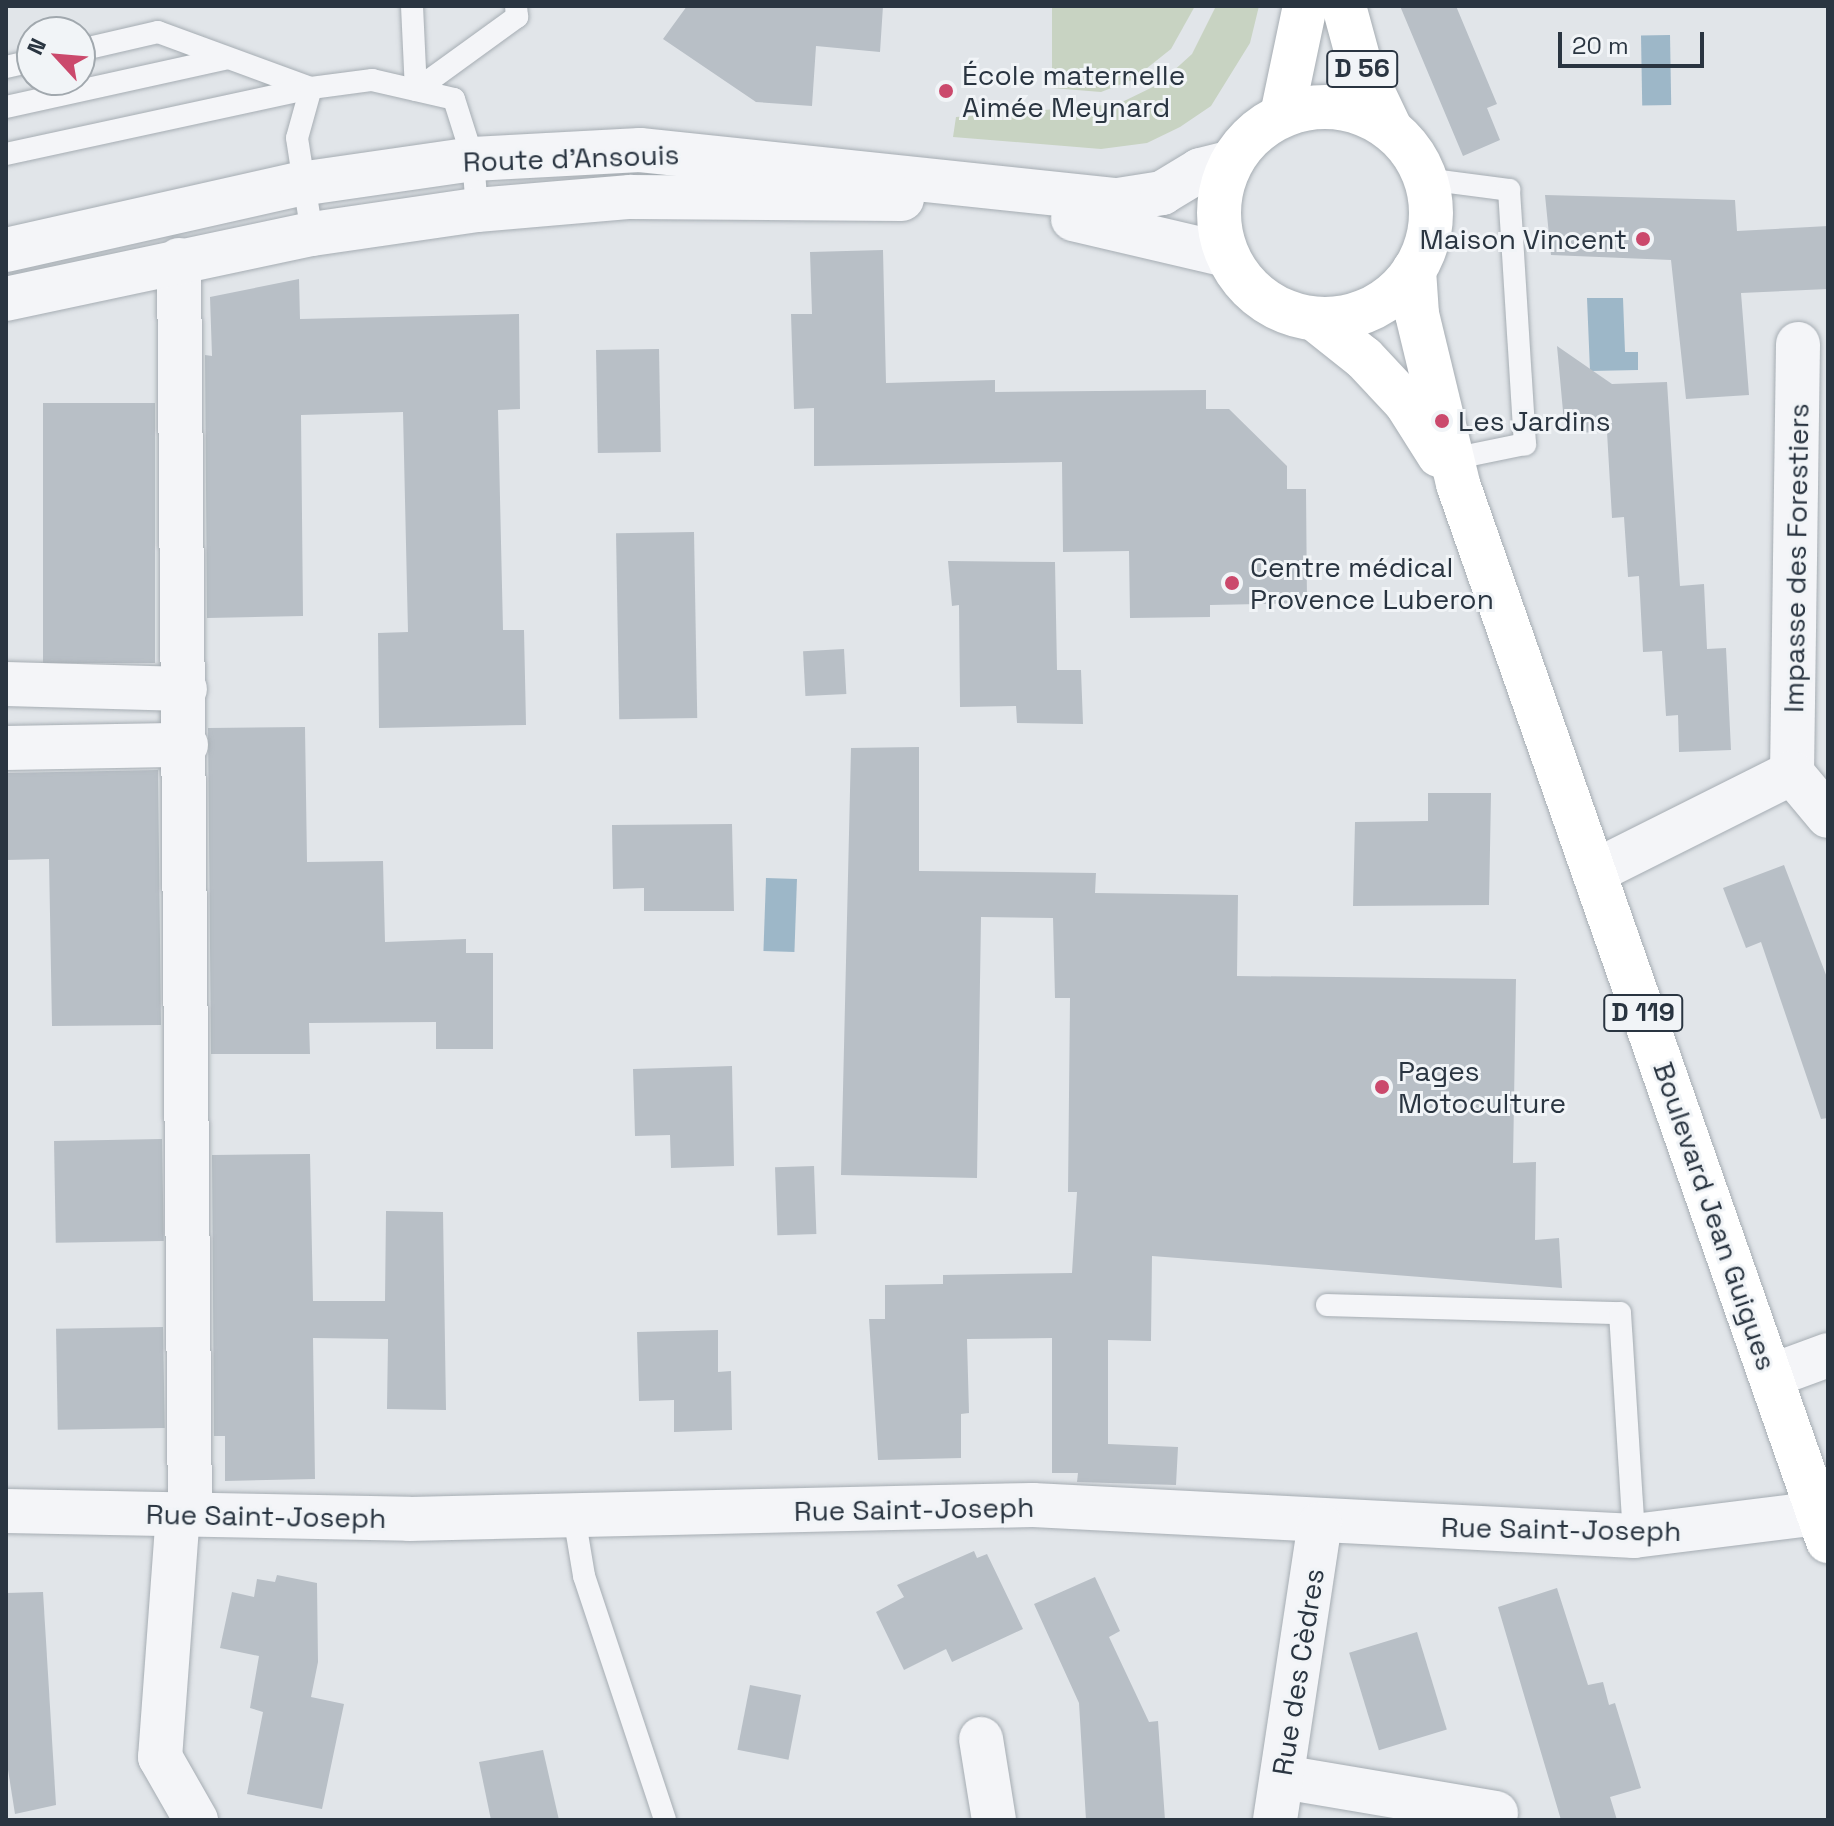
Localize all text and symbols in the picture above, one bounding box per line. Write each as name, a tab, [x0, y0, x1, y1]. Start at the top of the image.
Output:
north arrow	[16, 16, 96, 96]
scale bar	[1562, 16, 1708, 66]
text: 20 m	[1572, 30, 1629, 61]
text: N	[20, 34, 52, 59]
road number: D 56	[1326, 47, 1398, 91]
place label: École maternelle Aimée Meynard	[962, 58, 1185, 124]
marker: École maternelle Aimée Meynard	[937, 82, 955, 100]
street label: Route d'Ansouis	[462, 137, 680, 179]
place label: Maison Vincent	[1419, 222, 1627, 256]
marker: Maison Vincent	[1634, 230, 1652, 248]
street label: Impasse des Forestiers	[1777, 403, 1815, 713]
place label: Les Jardins	[1458, 404, 1611, 438]
marker: Les Jardins	[1433, 412, 1451, 430]
place label: Centre médical Provence Luberon	[1250, 550, 1494, 616]
marker: Centre médical Provence Luberon	[1221, 572, 1243, 594]
road number: D 119	[1603, 991, 1683, 1035]
place label: Pages Motoculture	[1398, 1054, 1566, 1120]
street label: Boulevard Jean Guigues	[1646, 1058, 1784, 1374]
marker: Pages Motoculture	[1373, 1078, 1391, 1096]
street label: Rue Saint-Joseph	[794, 1490, 1034, 1528]
street label: Rue Saint-Joseph	[146, 1497, 386, 1535]
street label: Rue Saint-Joseph	[1441, 1510, 1681, 1548]
street label: Rue des Cèdres	[1265, 1566, 1331, 1778]

